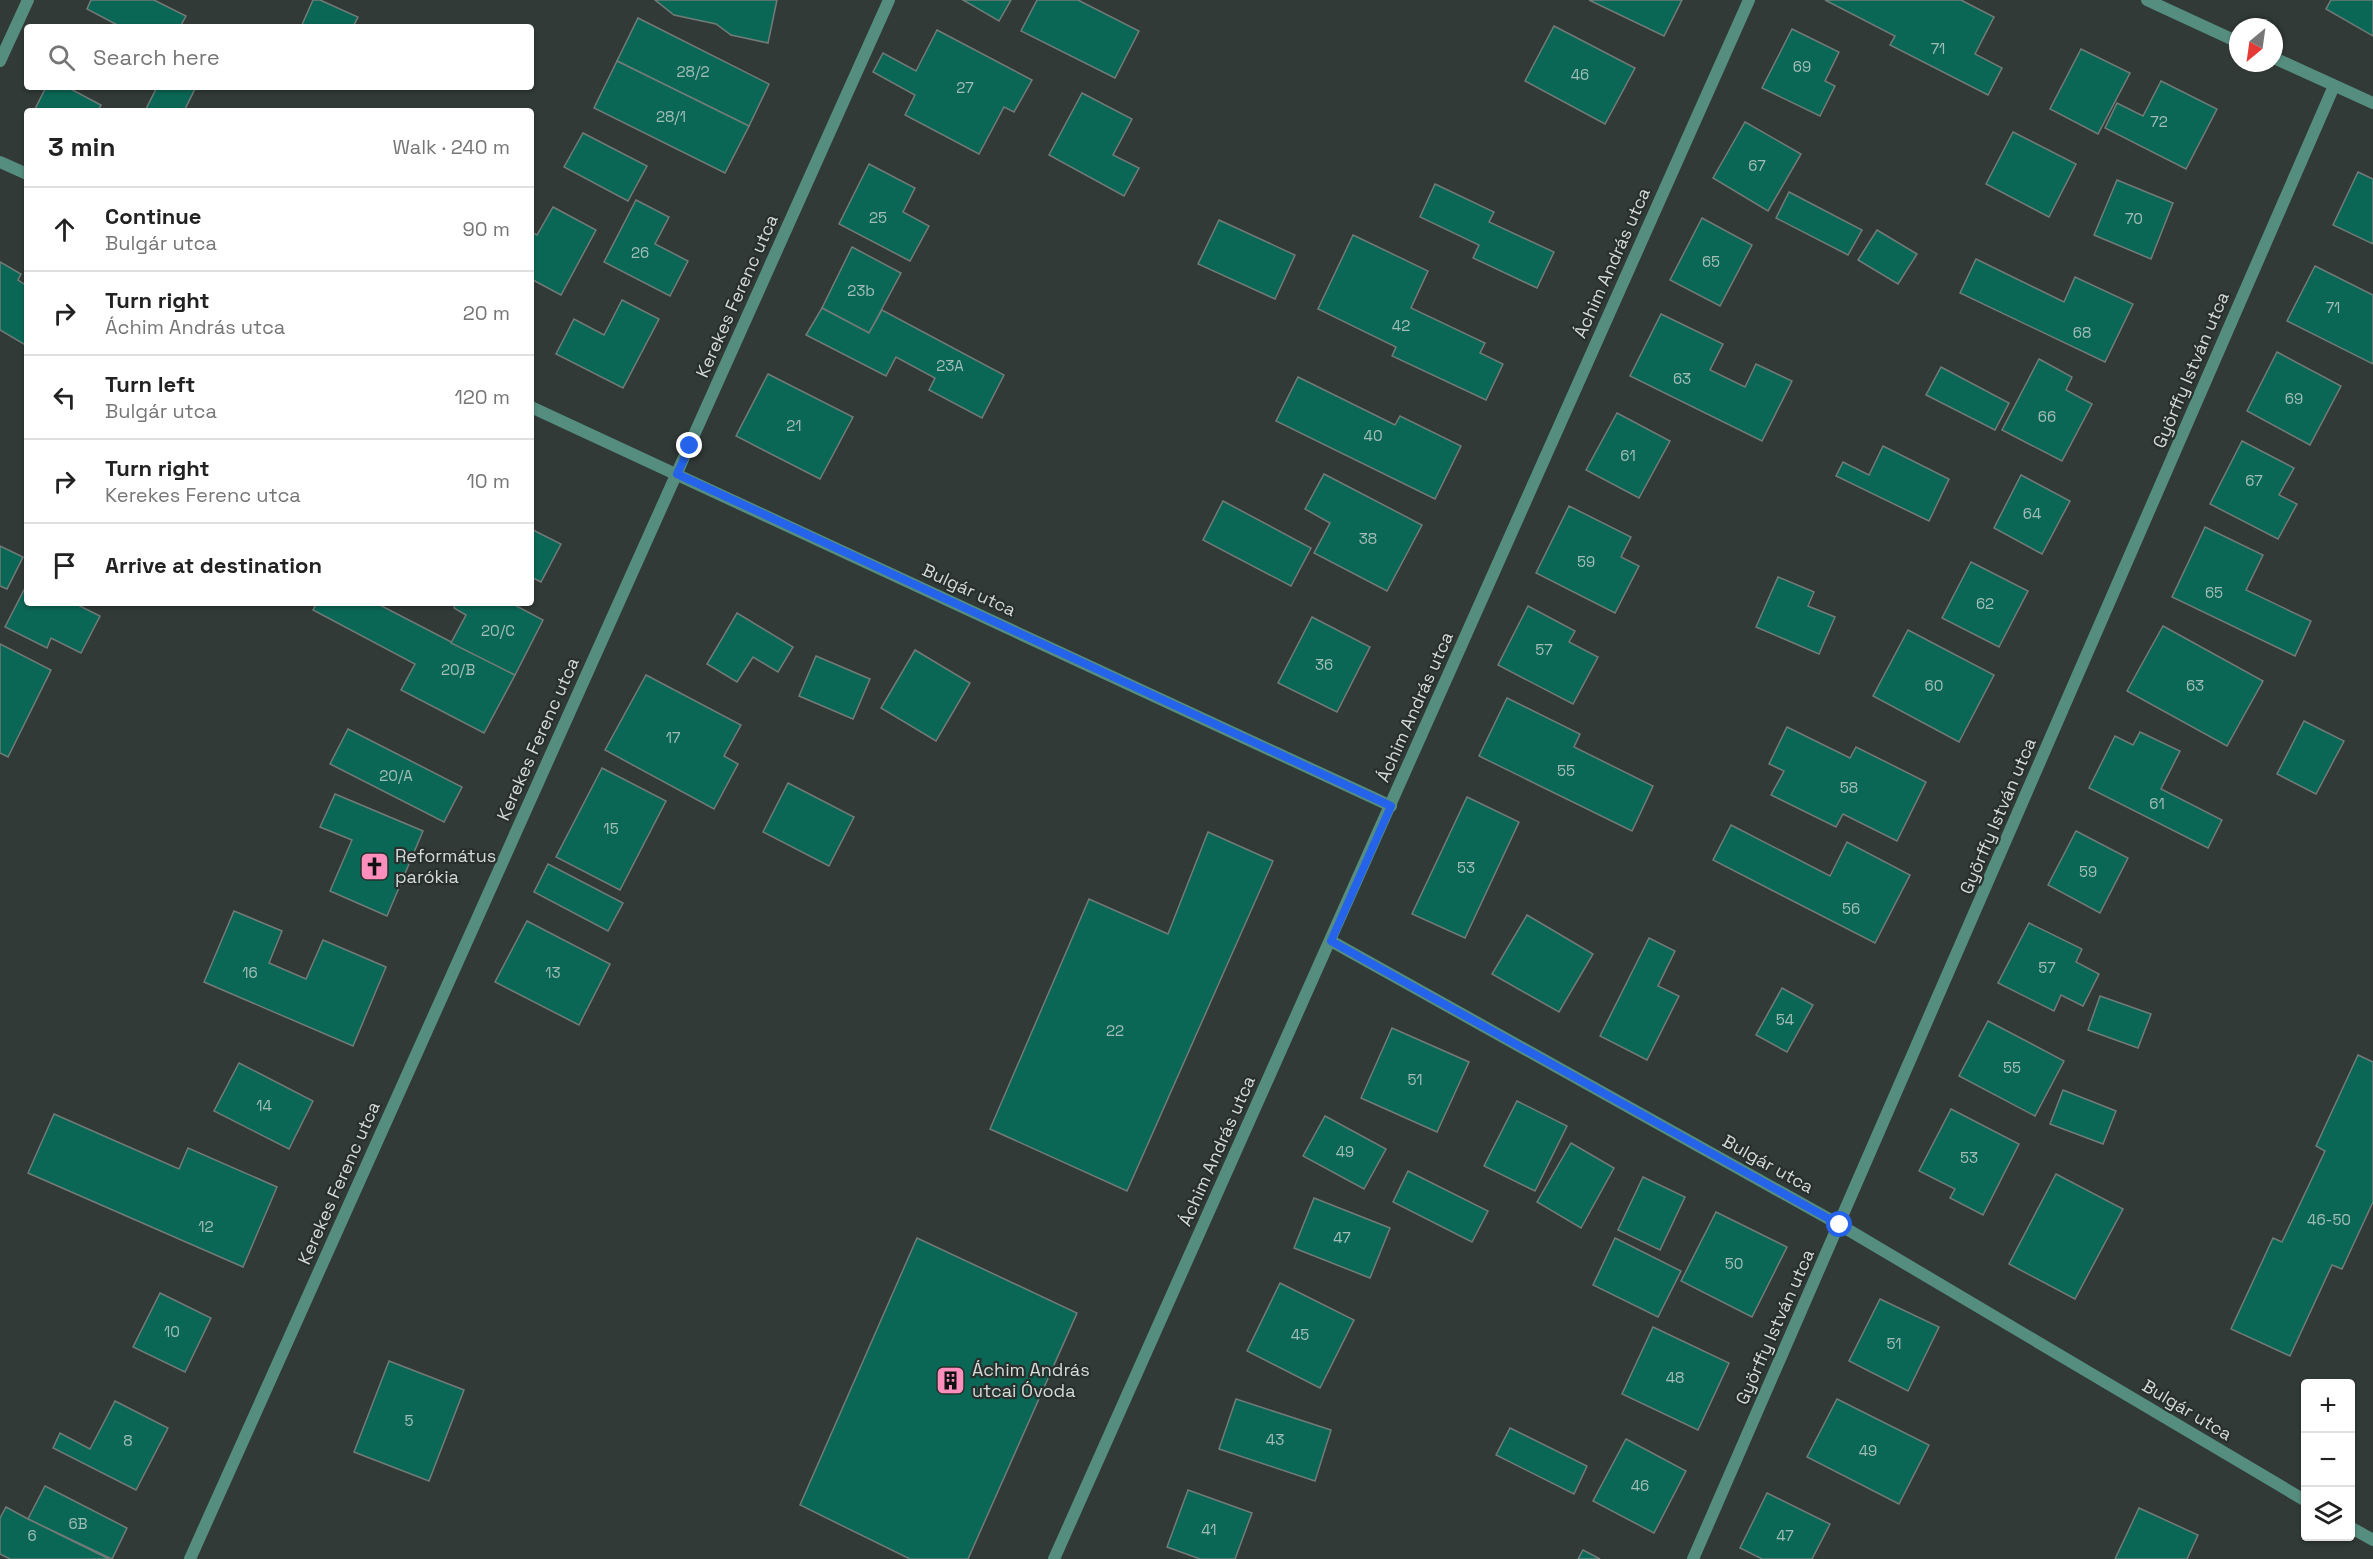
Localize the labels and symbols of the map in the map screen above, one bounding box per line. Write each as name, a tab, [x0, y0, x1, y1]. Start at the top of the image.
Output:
north arrow	[2229, 18, 2283, 72]
house number: 71	[1931, 39, 1945, 58]
house number: 69	[1793, 57, 1811, 76]
house number: 28/2	[677, 62, 710, 81]
house number: 46	[1571, 65, 1589, 84]
house number: 27	[956, 78, 974, 97]
house number: 28/1	[656, 107, 686, 126]
house number: 72	[2150, 112, 2168, 131]
house number: 67	[1748, 156, 1766, 175]
street label: Áchim András utca	[1568, 184, 1655, 342]
house number: 25	[869, 208, 887, 227]
house number: 70	[2125, 209, 2143, 228]
street label: Kerekes Ferenc utca	[690, 211, 783, 381]
house number: 26	[631, 243, 649, 262]
house number: 65	[1702, 252, 1720, 271]
house number: 23b	[847, 281, 875, 300]
street label: Györffy István utca	[2147, 288, 2234, 451]
house number: 71	[2326, 298, 2340, 317]
house number: 42	[1392, 316, 1410, 335]
house number: 68	[2073, 323, 2091, 342]
house number: 23A	[936, 356, 964, 375]
house number: 63	[1673, 369, 1691, 388]
house number: 69	[2285, 389, 2303, 408]
house number: 66	[2038, 407, 2056, 426]
house number: 21	[786, 416, 802, 435]
house number: 40	[1364, 426, 1383, 445]
route end	[676, 432, 702, 458]
house number: 61	[1620, 446, 1636, 465]
house number: 67	[2245, 471, 2263, 490]
house number: 64	[2023, 504, 2041, 523]
house number: 38	[1359, 529, 1377, 548]
house number: 59	[1577, 552, 1595, 571]
street label: Bulgár utca	[919, 558, 1020, 621]
house number: 65	[2205, 583, 2223, 602]
house number: 62	[1976, 594, 1994, 613]
house number: 20/C	[481, 621, 515, 640]
street label: Áchim András utca	[1371, 628, 1458, 786]
house number: 57	[1535, 640, 1553, 659]
street label: Kerekes Ferenc utca	[491, 654, 584, 824]
house number: 36	[1315, 655, 1333, 674]
house number: 20/B	[441, 660, 475, 679]
house number: 60	[1925, 676, 1943, 695]
house number: 63	[2186, 676, 2204, 695]
house number: 17	[666, 728, 680, 747]
street label: Györffy István utca	[1954, 734, 2041, 897]
house number: 55	[1557, 761, 1575, 780]
house number: 20/A	[379, 766, 413, 785]
house number: 58	[1840, 778, 1858, 797]
house number: 61	[2149, 794, 2165, 813]
house number: 15	[603, 819, 619, 838]
place label: Református parókia	[395, 844, 496, 888]
church icon: Református parókia	[358, 850, 390, 882]
house number: 53	[1457, 858, 1475, 877]
house number: 59	[2079, 862, 2097, 881]
house number: 56	[1842, 899, 1860, 918]
house number: 57	[2038, 958, 2056, 977]
house number: 16	[242, 963, 258, 982]
house number: 13	[545, 963, 561, 982]
house number: 54	[1776, 1010, 1794, 1029]
house number: 22	[1106, 1021, 1124, 1040]
house number: 55	[2003, 1058, 2021, 1077]
house number: 51	[1407, 1070, 1423, 1089]
street label: Áchim András utca	[1173, 1072, 1260, 1230]
house number: 14	[256, 1096, 272, 1115]
street label: Kerekes Ferenc utca	[292, 1098, 385, 1268]
street label: Bulgár utca	[1719, 1129, 1818, 1198]
house number: 49	[1336, 1142, 1354, 1161]
house number: 53	[1960, 1148, 1978, 1167]
house number: 46-50	[2307, 1210, 2351, 1229]
route start	[1826, 1211, 1852, 1237]
house number: 12	[198, 1217, 214, 1236]
house number: 47	[1333, 1228, 1351, 1247]
street label: Györffy István utca	[1730, 1246, 1819, 1408]
house number: 50	[1725, 1254, 1743, 1273]
house number: 10	[164, 1322, 180, 1341]
house number: 45	[1291, 1325, 1309, 1344]
house number: 51	[1886, 1334, 1902, 1353]
place label: Áchim András utcai Óvoda	[972, 1358, 1090, 1402]
building icon: Áchim András utcai Óvoda	[935, 1364, 967, 1396]
house number: 48	[1666, 1368, 1684, 1387]
street label: Bulgár utca	[2138, 1374, 2236, 1445]
house number: 5	[405, 1411, 414, 1430]
house number: 43	[1266, 1430, 1284, 1449]
house number: 8	[123, 1431, 133, 1450]
house number: 49	[1859, 1441, 1877, 1460]
house number: 46	[1631, 1476, 1649, 1495]
house number: 6B	[68, 1514, 88, 1533]
house number: 41	[1201, 1520, 1217, 1539]
house number: 6	[27, 1526, 37, 1545]
house number: 47	[1776, 1526, 1794, 1545]

